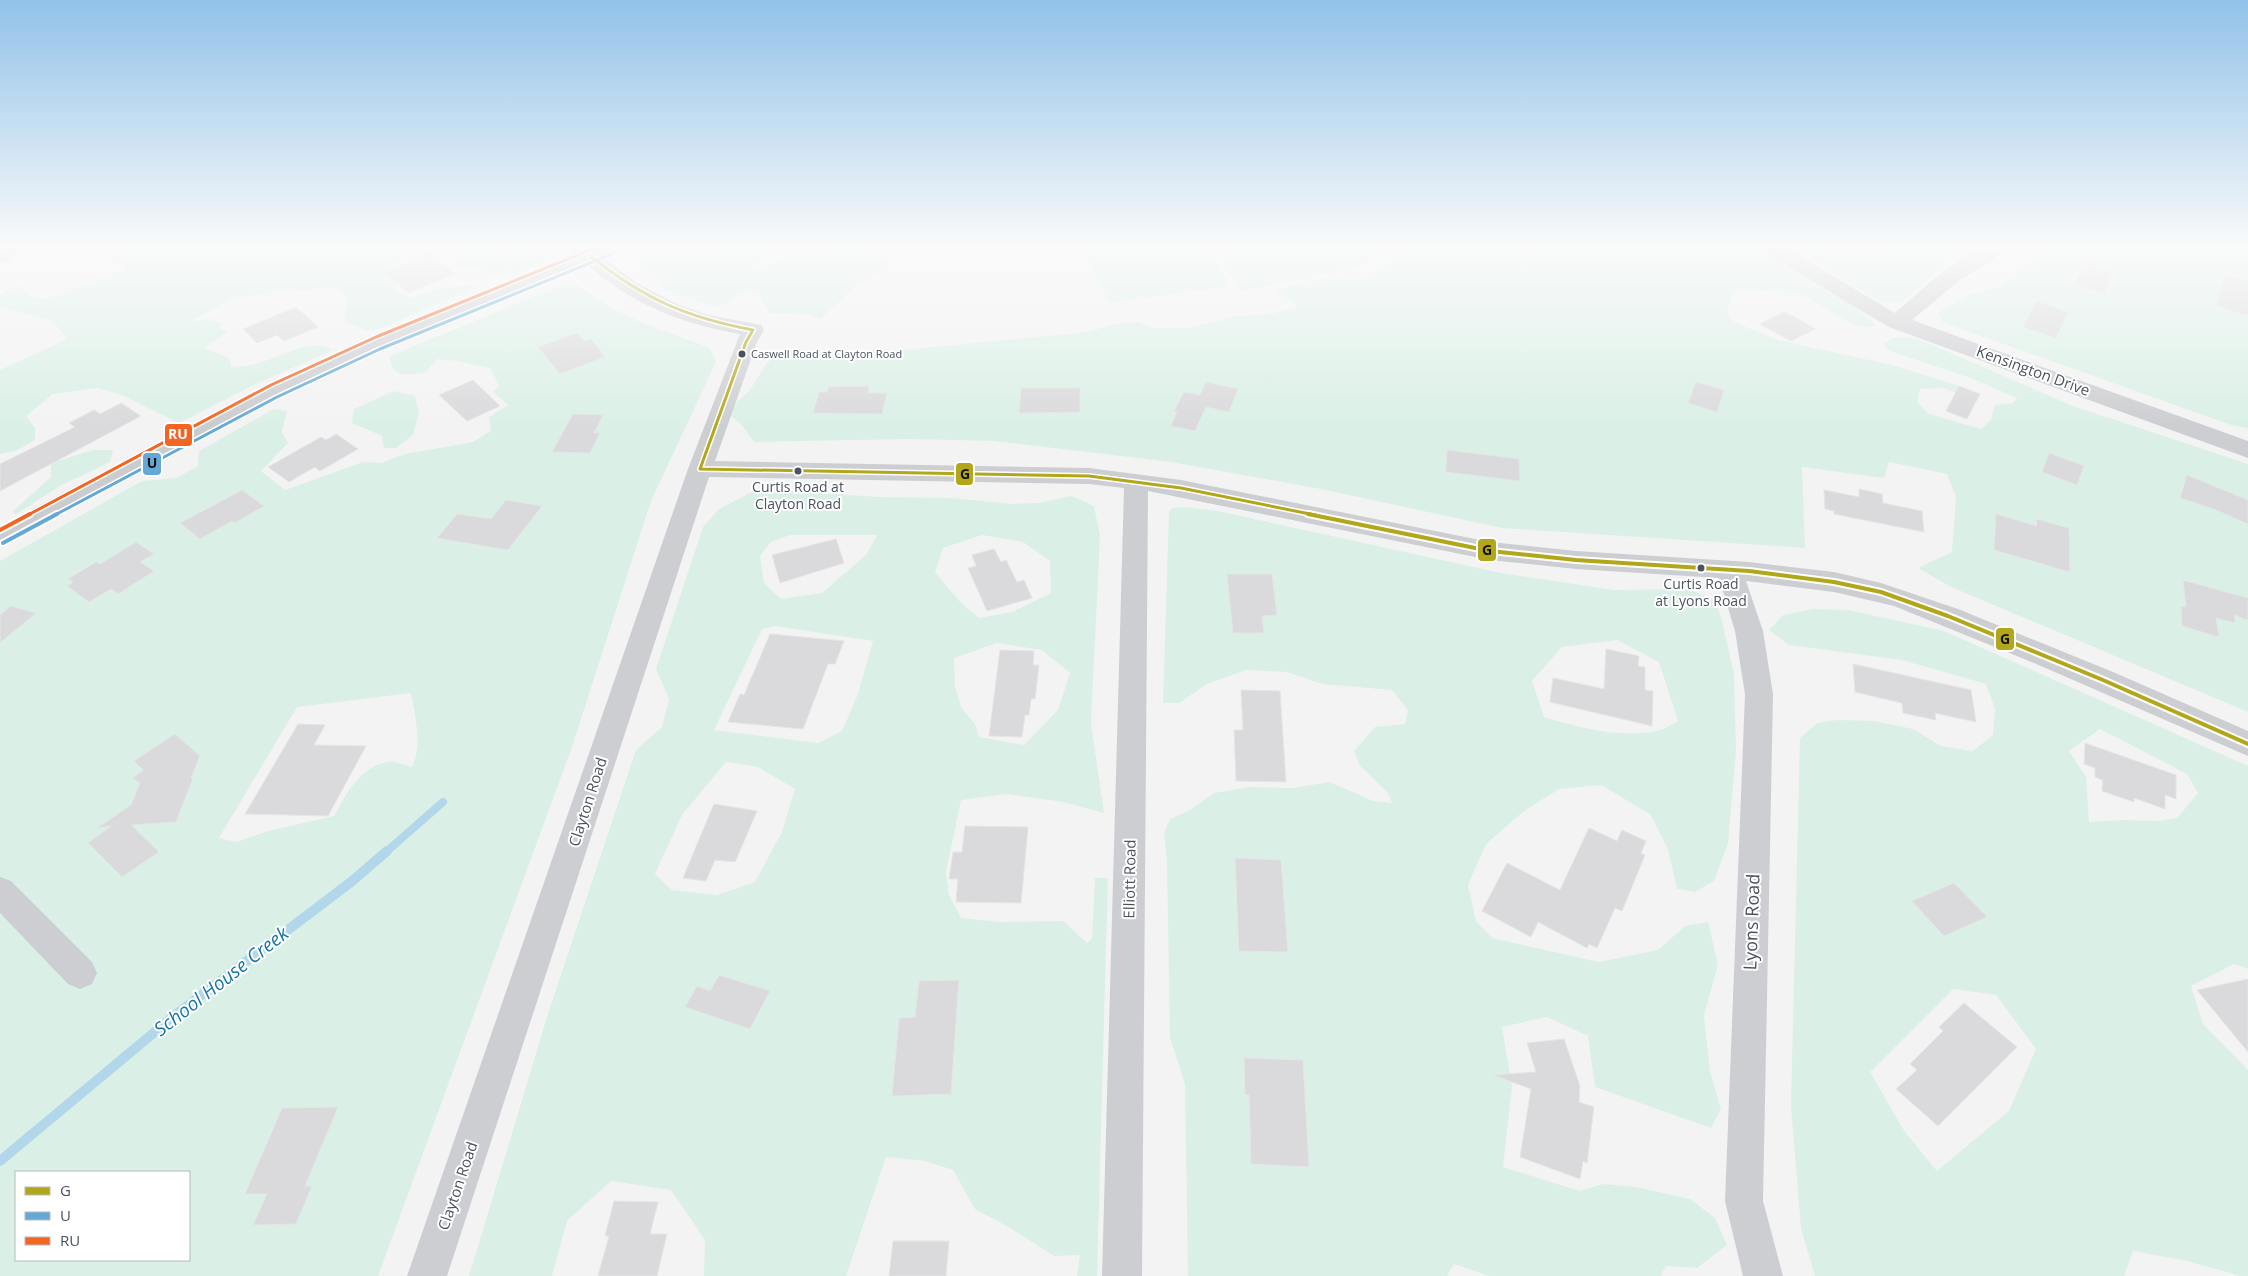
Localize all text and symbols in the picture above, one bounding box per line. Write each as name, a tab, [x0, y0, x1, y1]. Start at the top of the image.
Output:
street label: Kensington Drive	[1974, 340, 2093, 400]
place label: Caswell Road at Clayton Road	[751, 346, 902, 361]
marker: Caswell Road at Clayton Road	[737, 349, 747, 359]
line badge: RU	[164, 423, 193, 447]
text: RU	[168, 424, 188, 443]
line badge: U	[142, 452, 162, 476]
text: U	[147, 453, 157, 472]
line badge: G	[955, 462, 974, 486]
text: G	[960, 464, 970, 483]
marker: Curtis Road at Clayton Road	[793, 466, 803, 476]
place label: Curtis Road at Clayton Road	[752, 477, 844, 513]
line badge: G	[1477, 538, 1497, 562]
text: G	[1482, 540, 1492, 559]
marker: Curtis Road at Lyons Road	[1696, 563, 1706, 573]
place label: Curtis Road at Lyons Road	[1655, 574, 1747, 610]
line badge: G	[1995, 627, 2015, 651]
text: G	[2000, 629, 2010, 648]
street label: Clayton Road	[563, 755, 611, 849]
street label: Elliott Road	[1118, 839, 1140, 919]
street label: Lyons Road	[1737, 873, 1765, 971]
water label: School House Creek	[148, 920, 294, 1042]
street label: Clayton Road	[433, 1139, 482, 1233]
legend	[15, 1171, 190, 1261]
text: G	[60, 1180, 71, 1200]
text: U	[60, 1205, 71, 1225]
text: RU	[60, 1230, 80, 1250]

